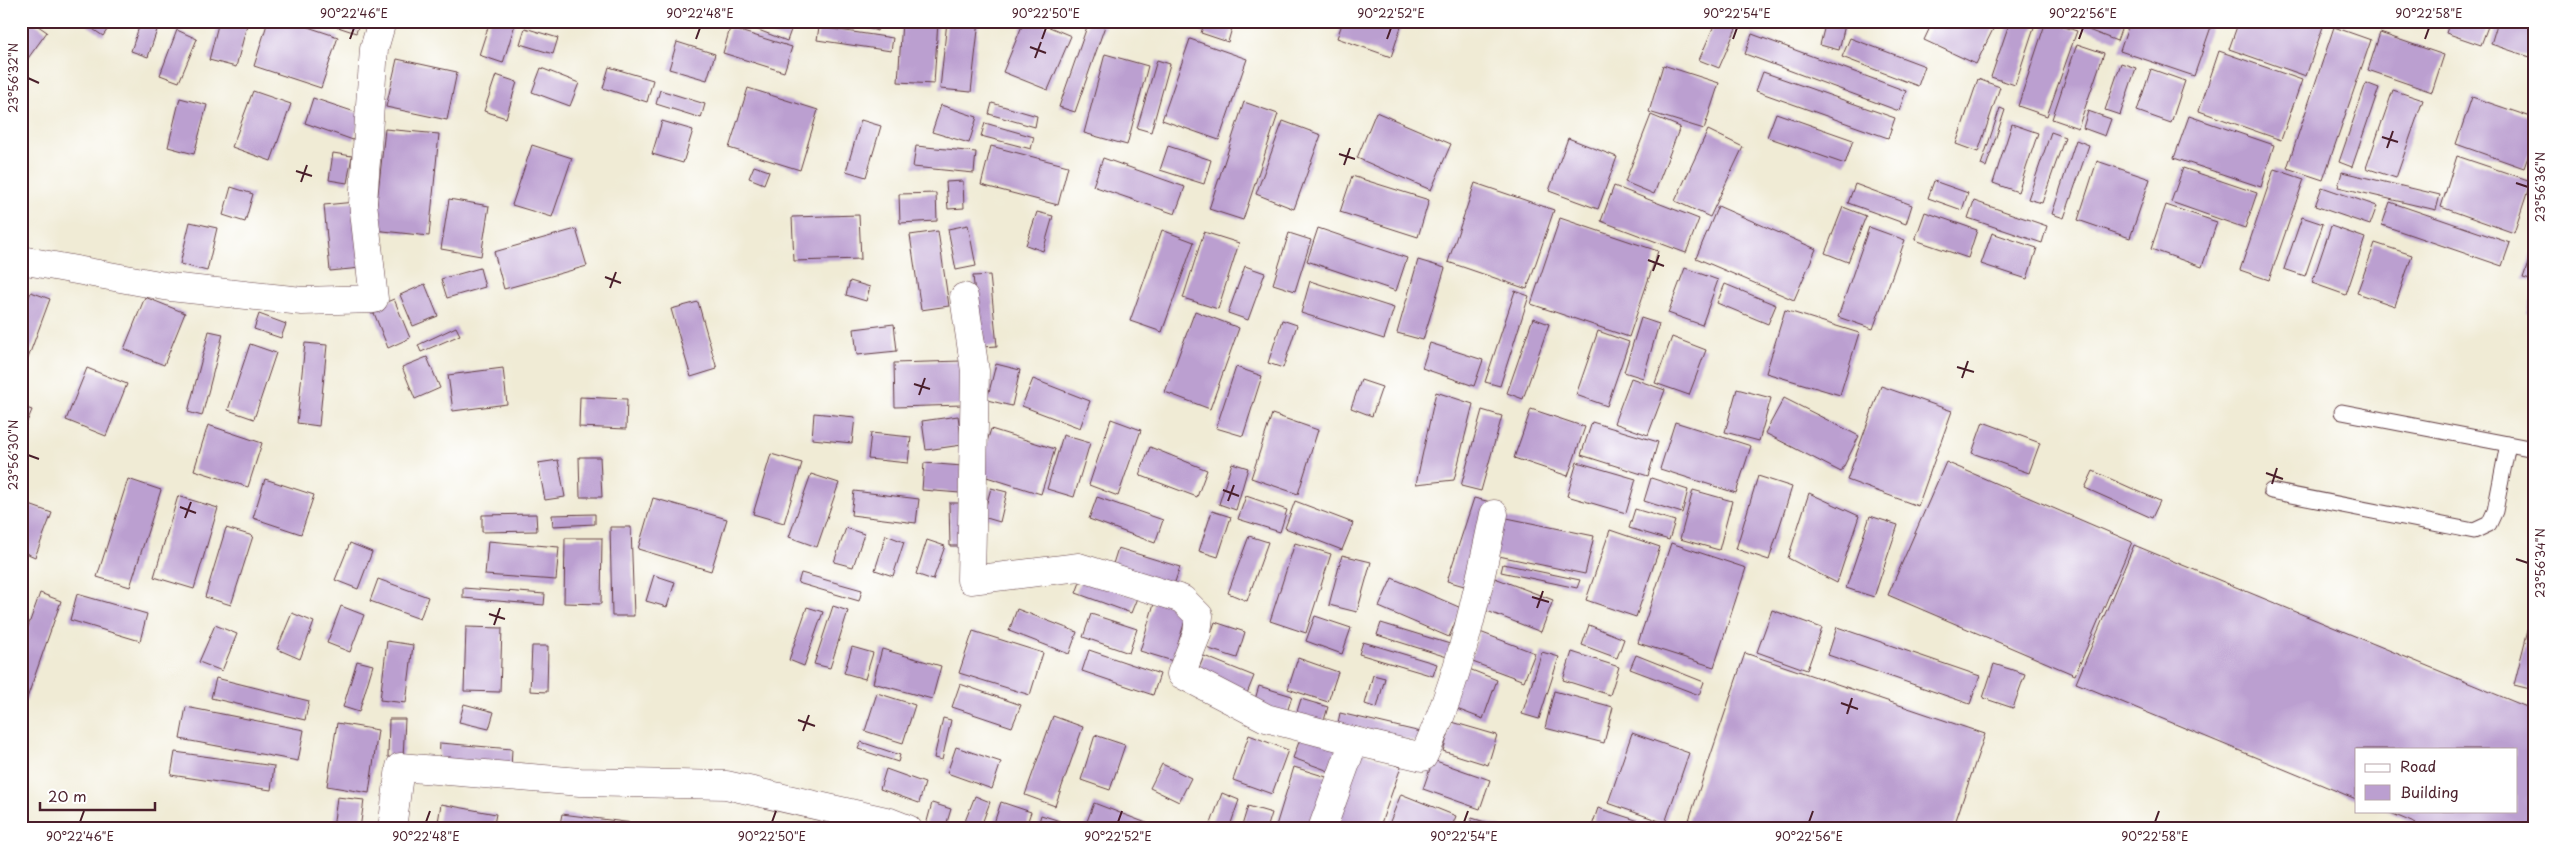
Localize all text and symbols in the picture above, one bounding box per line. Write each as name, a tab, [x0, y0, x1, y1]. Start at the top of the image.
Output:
text: 90°22'46"E	[320, 4, 388, 22]
text: 90°22'48"E	[666, 4, 734, 22]
text: 90°22'50"E	[1012, 4, 1080, 22]
text: 90°22'52"E	[1357, 4, 1425, 22]
text: 90°22'54"E	[1703, 4, 1771, 22]
text: 90°22'56"E	[2049, 4, 2117, 22]
text: 90°22'58"E	[2395, 4, 2463, 22]
text: 23°56'32"N	[4, 43, 22, 113]
text: 23°56'36"N	[2531, 152, 2549, 222]
text: 23°56'30"N	[4, 420, 22, 490]
text: 23°56'34"N	[2531, 528, 2549, 598]
legend	[2355, 748, 2518, 812]
text: Road	[2400, 754, 2436, 777]
scale bar	[40, 780, 155, 812]
text: Building	[2400, 780, 2459, 803]
text: 20 m	[48, 784, 87, 807]
text: 90°22'46"E	[46, 827, 114, 845]
text: 90°22'48"E	[392, 827, 460, 845]
text: 90°22'50"E	[738, 827, 806, 845]
text: 90°22'52"E	[1084, 827, 1152, 845]
text: 90°22'54"E	[1430, 827, 1498, 845]
text: 90°22'56"E	[1775, 827, 1843, 845]
text: 90°22'58"E	[2121, 827, 2189, 845]

